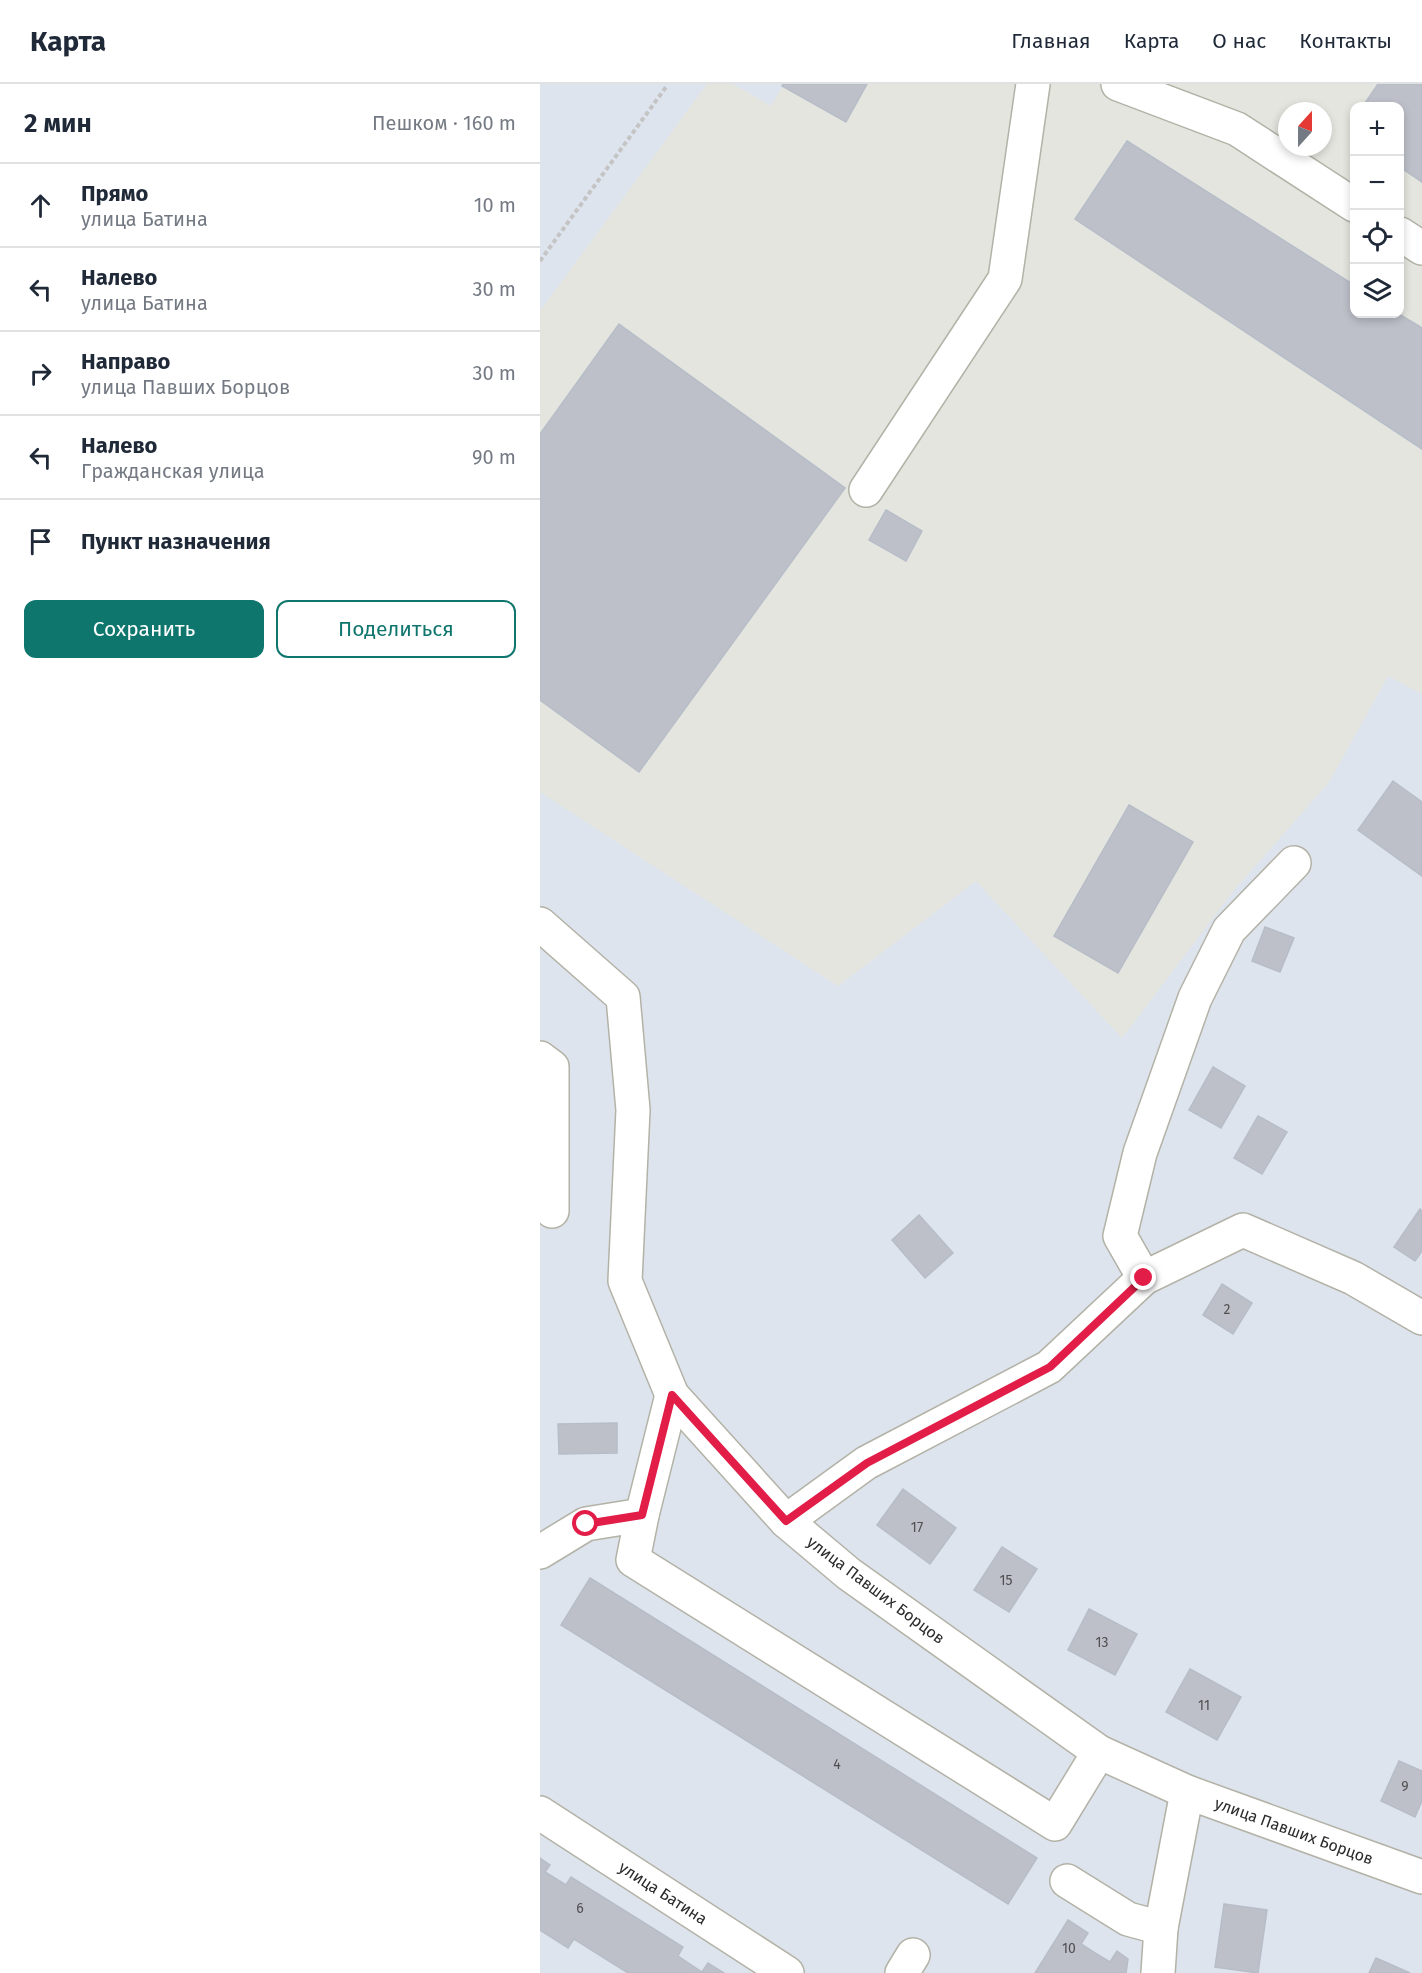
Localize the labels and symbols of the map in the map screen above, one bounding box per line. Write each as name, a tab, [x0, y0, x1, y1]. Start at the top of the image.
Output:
north arrow	[1278, 102, 1332, 156]
route end	[1130, 1264, 1156, 1290]
house number: 2	[1224, 1301, 1231, 1318]
route start	[572, 1510, 598, 1536]
house number: 17	[911, 1519, 923, 1536]
street label: улица Павших Борцов	[803, 1532, 949, 1648]
house number: 15	[999, 1572, 1013, 1589]
house number: 13	[1095, 1634, 1109, 1651]
house number: 11	[1198, 1697, 1210, 1714]
house number: 4	[833, 1756, 841, 1773]
house number: 9	[1401, 1778, 1409, 1795]
street label: улица Павших Борцов	[1212, 1793, 1376, 1869]
street label: улица Батина	[615, 1857, 711, 1929]
house number: 6	[576, 1900, 584, 1917]
house number: 10	[1062, 1940, 1076, 1957]

